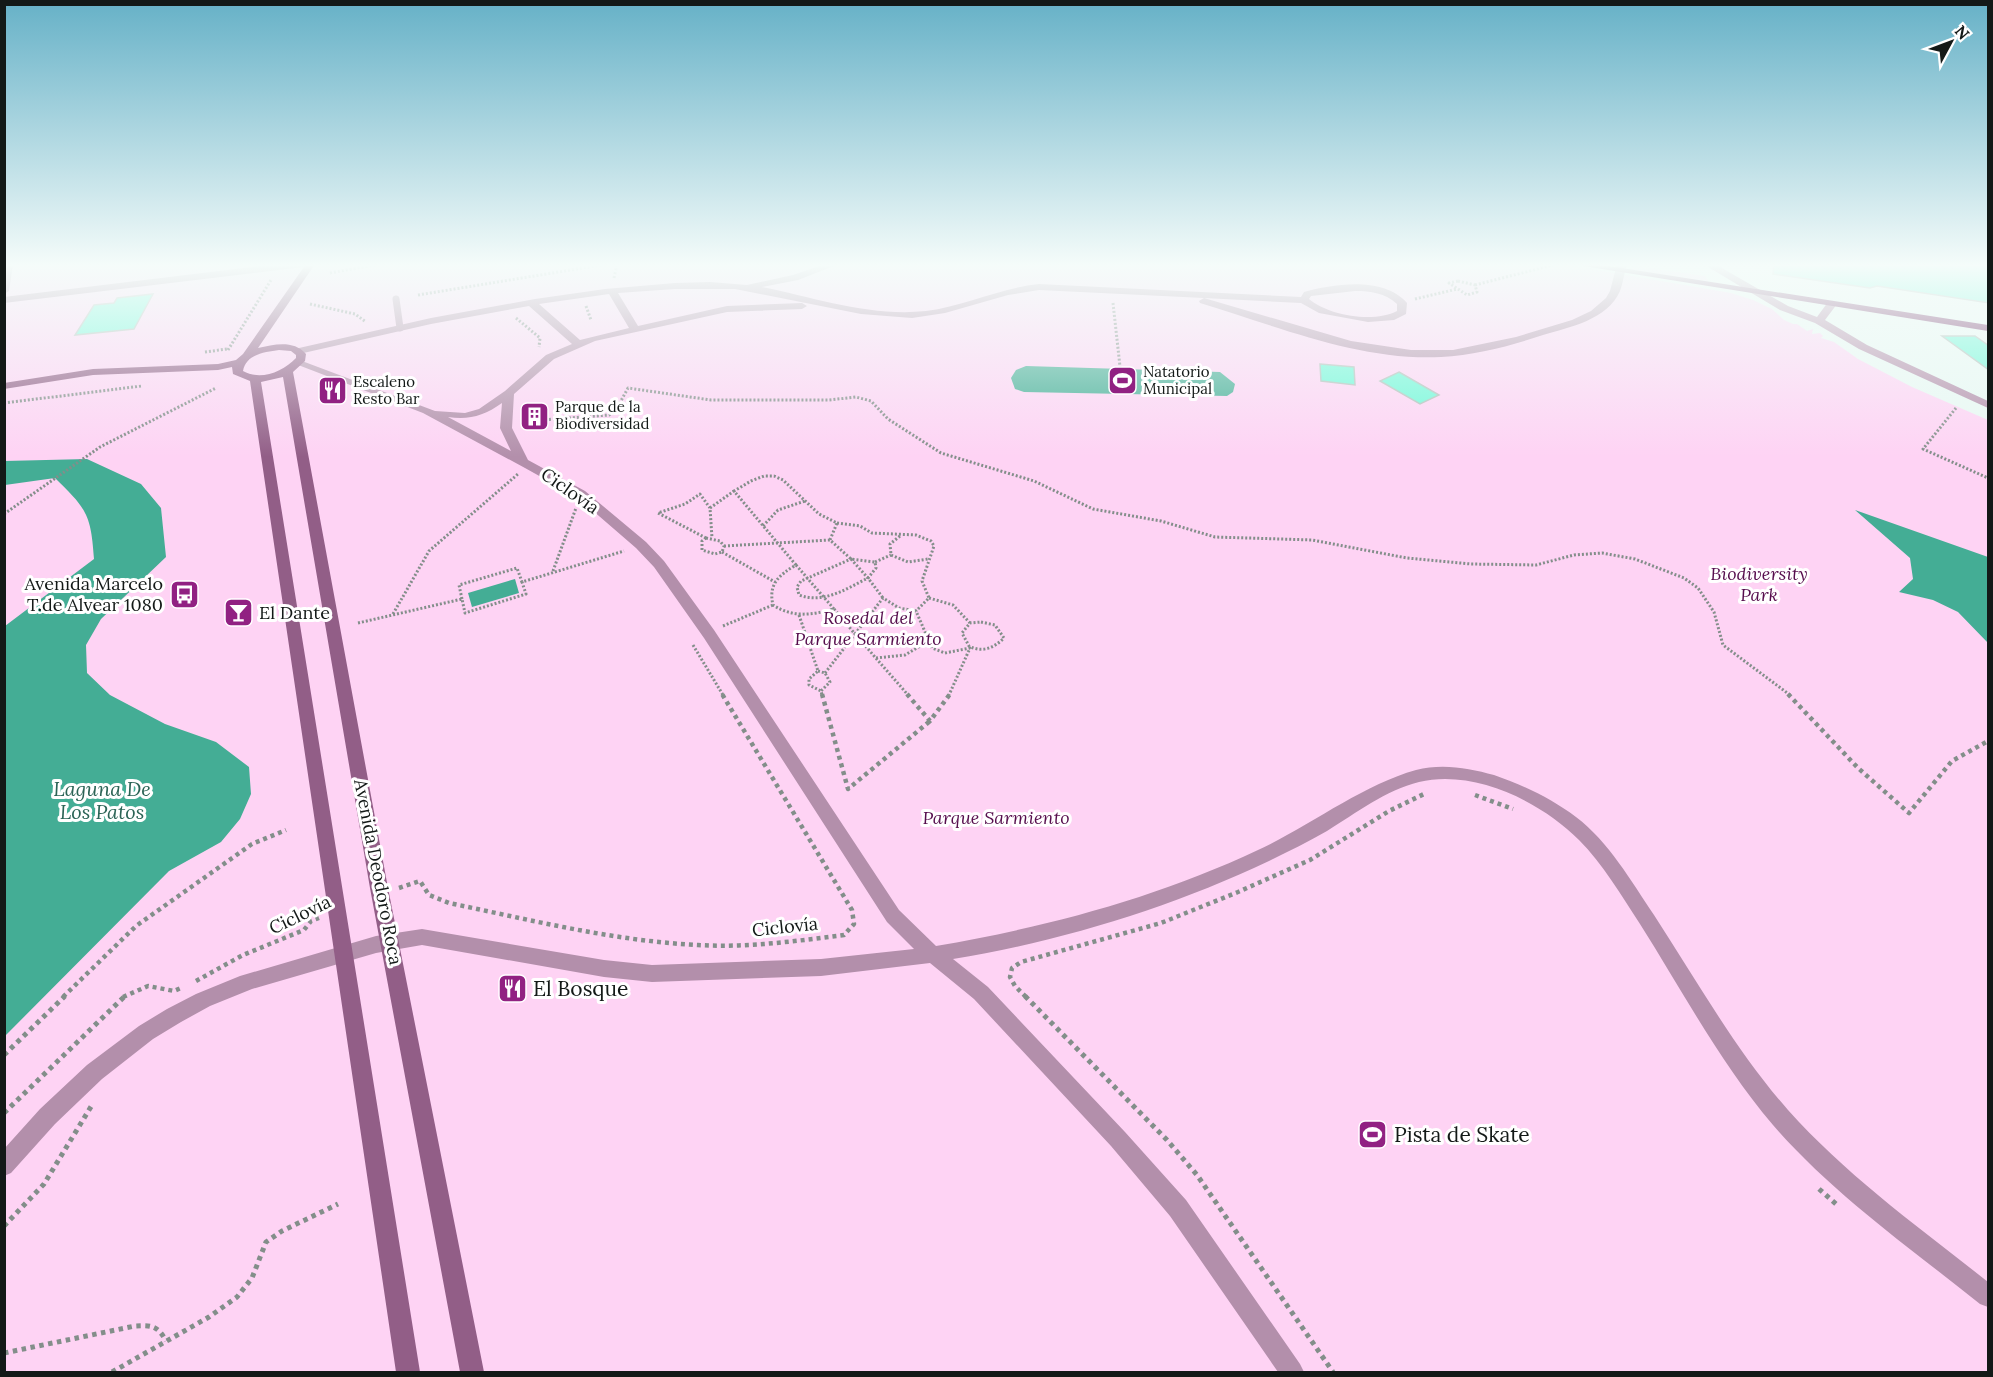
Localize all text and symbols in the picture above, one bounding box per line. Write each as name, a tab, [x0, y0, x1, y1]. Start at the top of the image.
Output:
north arrow	[1921, 12, 1981, 72]
text: N	[1951, 21, 1974, 43]
place label: Natatorio Municipal	[1143, 362, 1212, 398]
sports icon: Natatorio Municipal	[1106, 365, 1138, 397]
place label: Escaleno Resto Bar	[353, 372, 420, 408]
restaurant icon: Escaleno Resto Bar	[316, 375, 348, 407]
place label: Parque de la Biodiversidad	[555, 397, 649, 433]
building icon: Parque de la Biodiversidad	[518, 400, 550, 432]
street label: Ciclovía	[537, 462, 604, 519]
park label: Biodiversity Park	[1710, 562, 1808, 606]
place label: Avenida Marcelo T.de Alvear 1080	[23, 572, 163, 616]
bus stop icon: Avenida Marcelo T.de Alvear 1080	[168, 578, 200, 610]
bar icon: El Dante	[222, 597, 254, 629]
place label: El Dante	[259, 601, 330, 624]
park label: Rosedal del Parque Sarmiento	[794, 606, 942, 650]
water label: Laguna De Los Patos	[53, 776, 151, 824]
street label: Avenida Deodoro Roca	[349, 776, 408, 967]
park label: Parque Sarmiento	[922, 806, 1070, 829]
street label: Ciclovía	[265, 890, 334, 939]
street label: Ciclovía	[751, 912, 819, 941]
restaurant icon: El Bosque	[496, 973, 528, 1005]
place label: El Bosque	[533, 975, 628, 1002]
sports icon: Pista de Skate	[1357, 1119, 1389, 1151]
place label: Pista de Skate	[1394, 1121, 1530, 1148]

